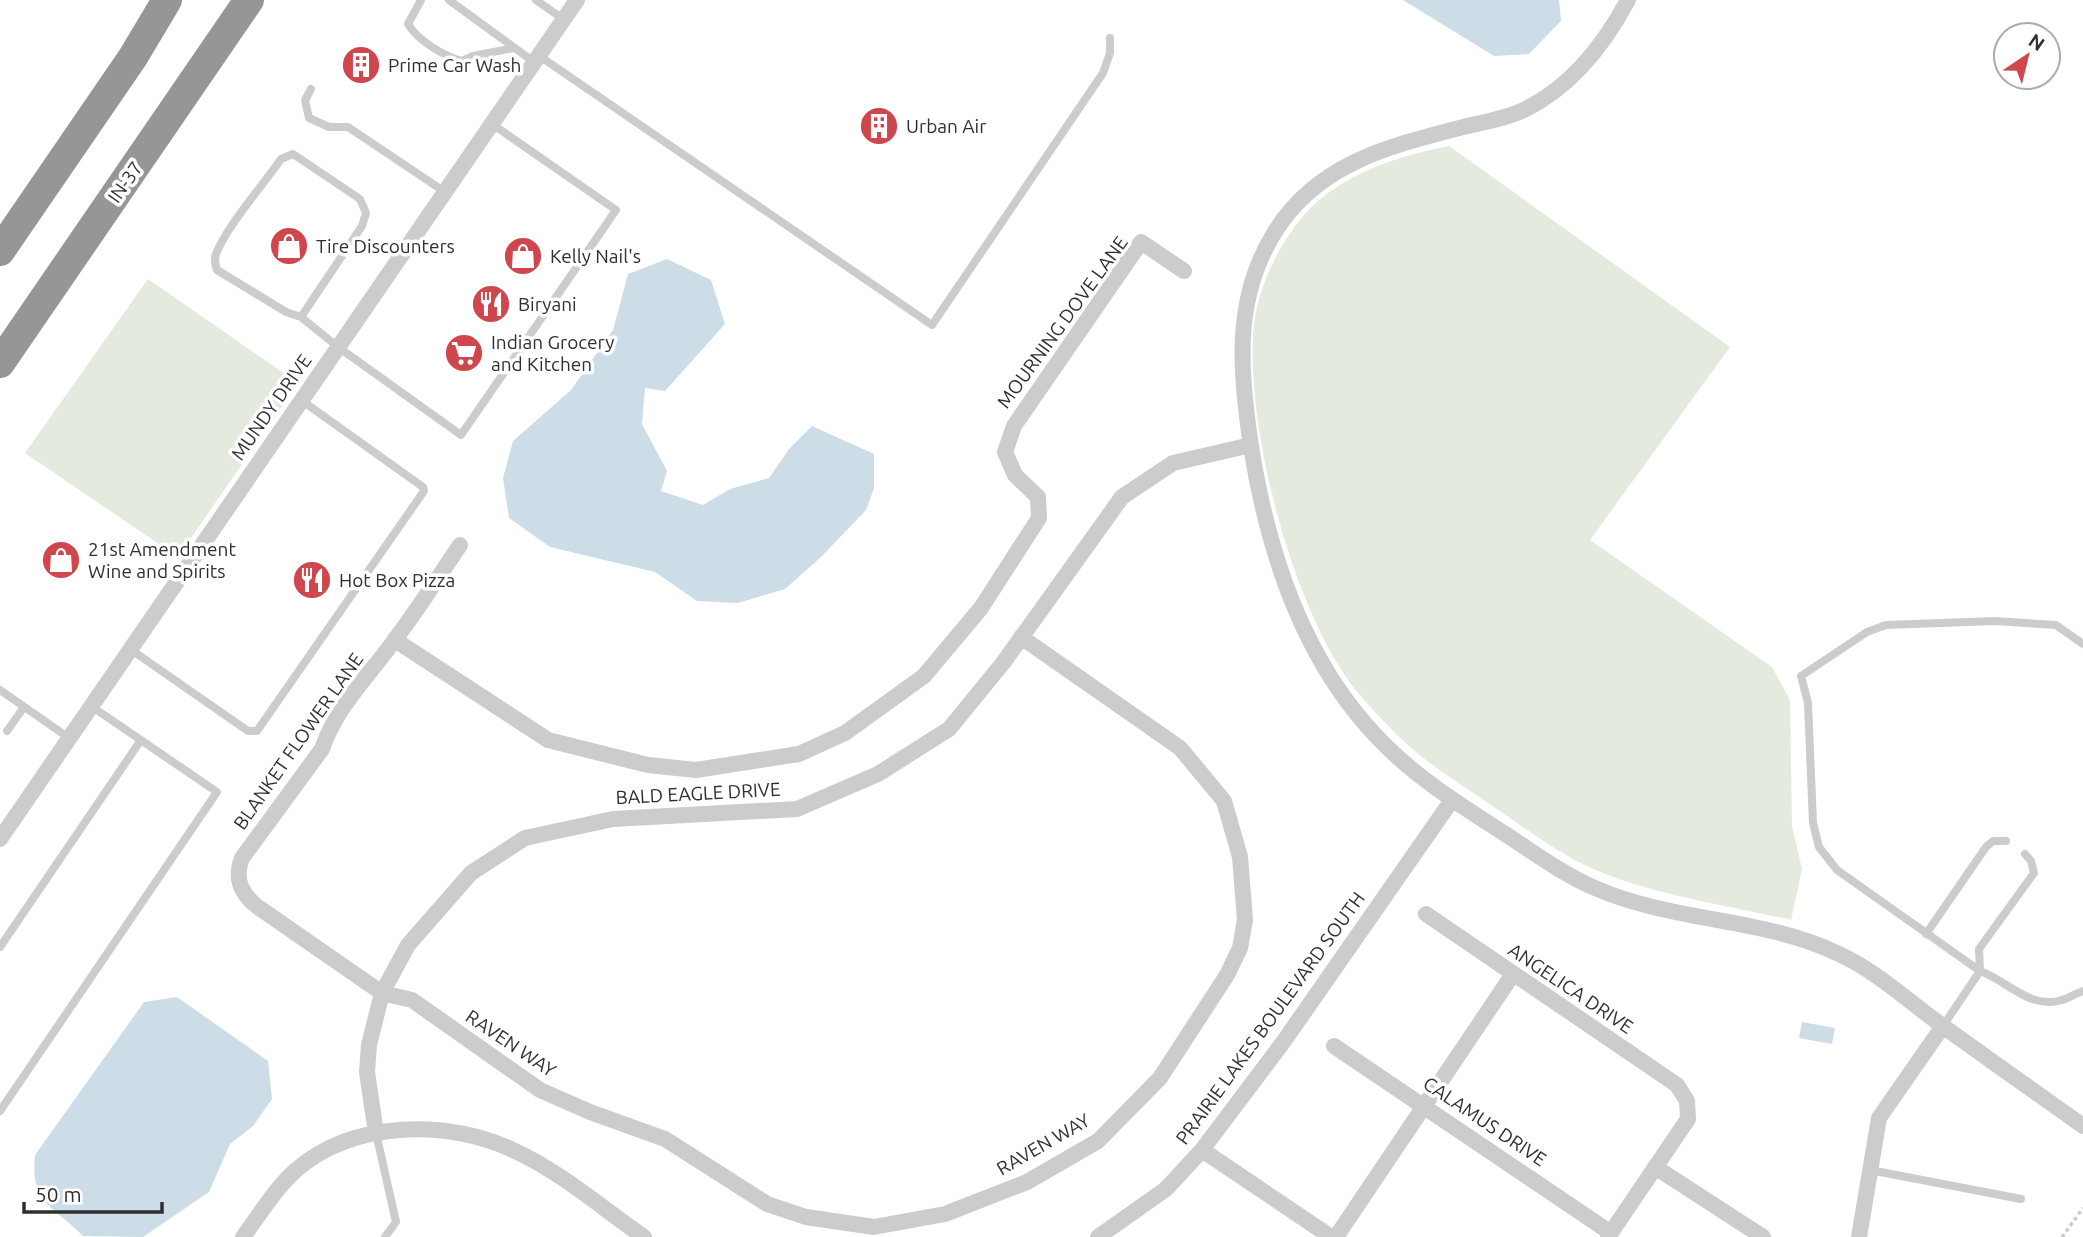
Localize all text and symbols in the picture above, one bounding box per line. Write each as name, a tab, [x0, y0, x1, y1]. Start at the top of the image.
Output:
north arrow	[1992, 21, 2062, 91]
text: N	[2025, 29, 2049, 55]
building icon: Prime Car Wash	[340, 44, 382, 86]
place label: Prime Car Wash	[388, 54, 521, 76]
building icon: Urban Air	[858, 105, 900, 147]
place label: Urban Air	[906, 115, 986, 137]
street label: IN-37	[103, 157, 147, 207]
shop icon: Tire Discounters	[268, 225, 310, 267]
street label: MOURNING DOVE LANE	[992, 232, 1132, 412]
place label: Tire Discounters	[316, 235, 455, 257]
shop icon: Kelly Nail's	[502, 235, 544, 277]
place label: Kelly Nail's	[550, 245, 641, 267]
restaurant icon: Biryani	[470, 283, 512, 325]
place label: Biryani	[518, 293, 577, 315]
place label: Indian Grocery and Kitchen	[491, 331, 614, 375]
supermarket icon: Indian Grocery and Kitchen	[443, 332, 485, 374]
street label: MUNDY DRIVE	[226, 350, 316, 464]
place label: 21st Amendment Wine and Spirits	[88, 538, 236, 582]
shop icon: 21st Amendment Wine and Spirits	[40, 539, 82, 581]
restaurant icon: Hot Box Pizza	[291, 559, 333, 601]
place label: Hot Box Pizza	[339, 569, 455, 591]
street label: BLANKET FLOWER LANE	[229, 649, 367, 833]
street label: BALD EAGLE DRIVE	[615, 778, 781, 808]
street label: PRAIRIE LAKES BOULEVARD SOUTH	[1171, 888, 1369, 1148]
street label: ANGELICA DRIVE	[1505, 938, 1637, 1038]
street label: RAVEN WAY	[462, 1005, 560, 1081]
street label: CALAMUS DRIVE	[1419, 1072, 1551, 1170]
street label: RAVEN WAY	[993, 1109, 1093, 1179]
scale bar	[24, 1170, 163, 1214]
text: 50 m	[35, 1182, 82, 1206]

